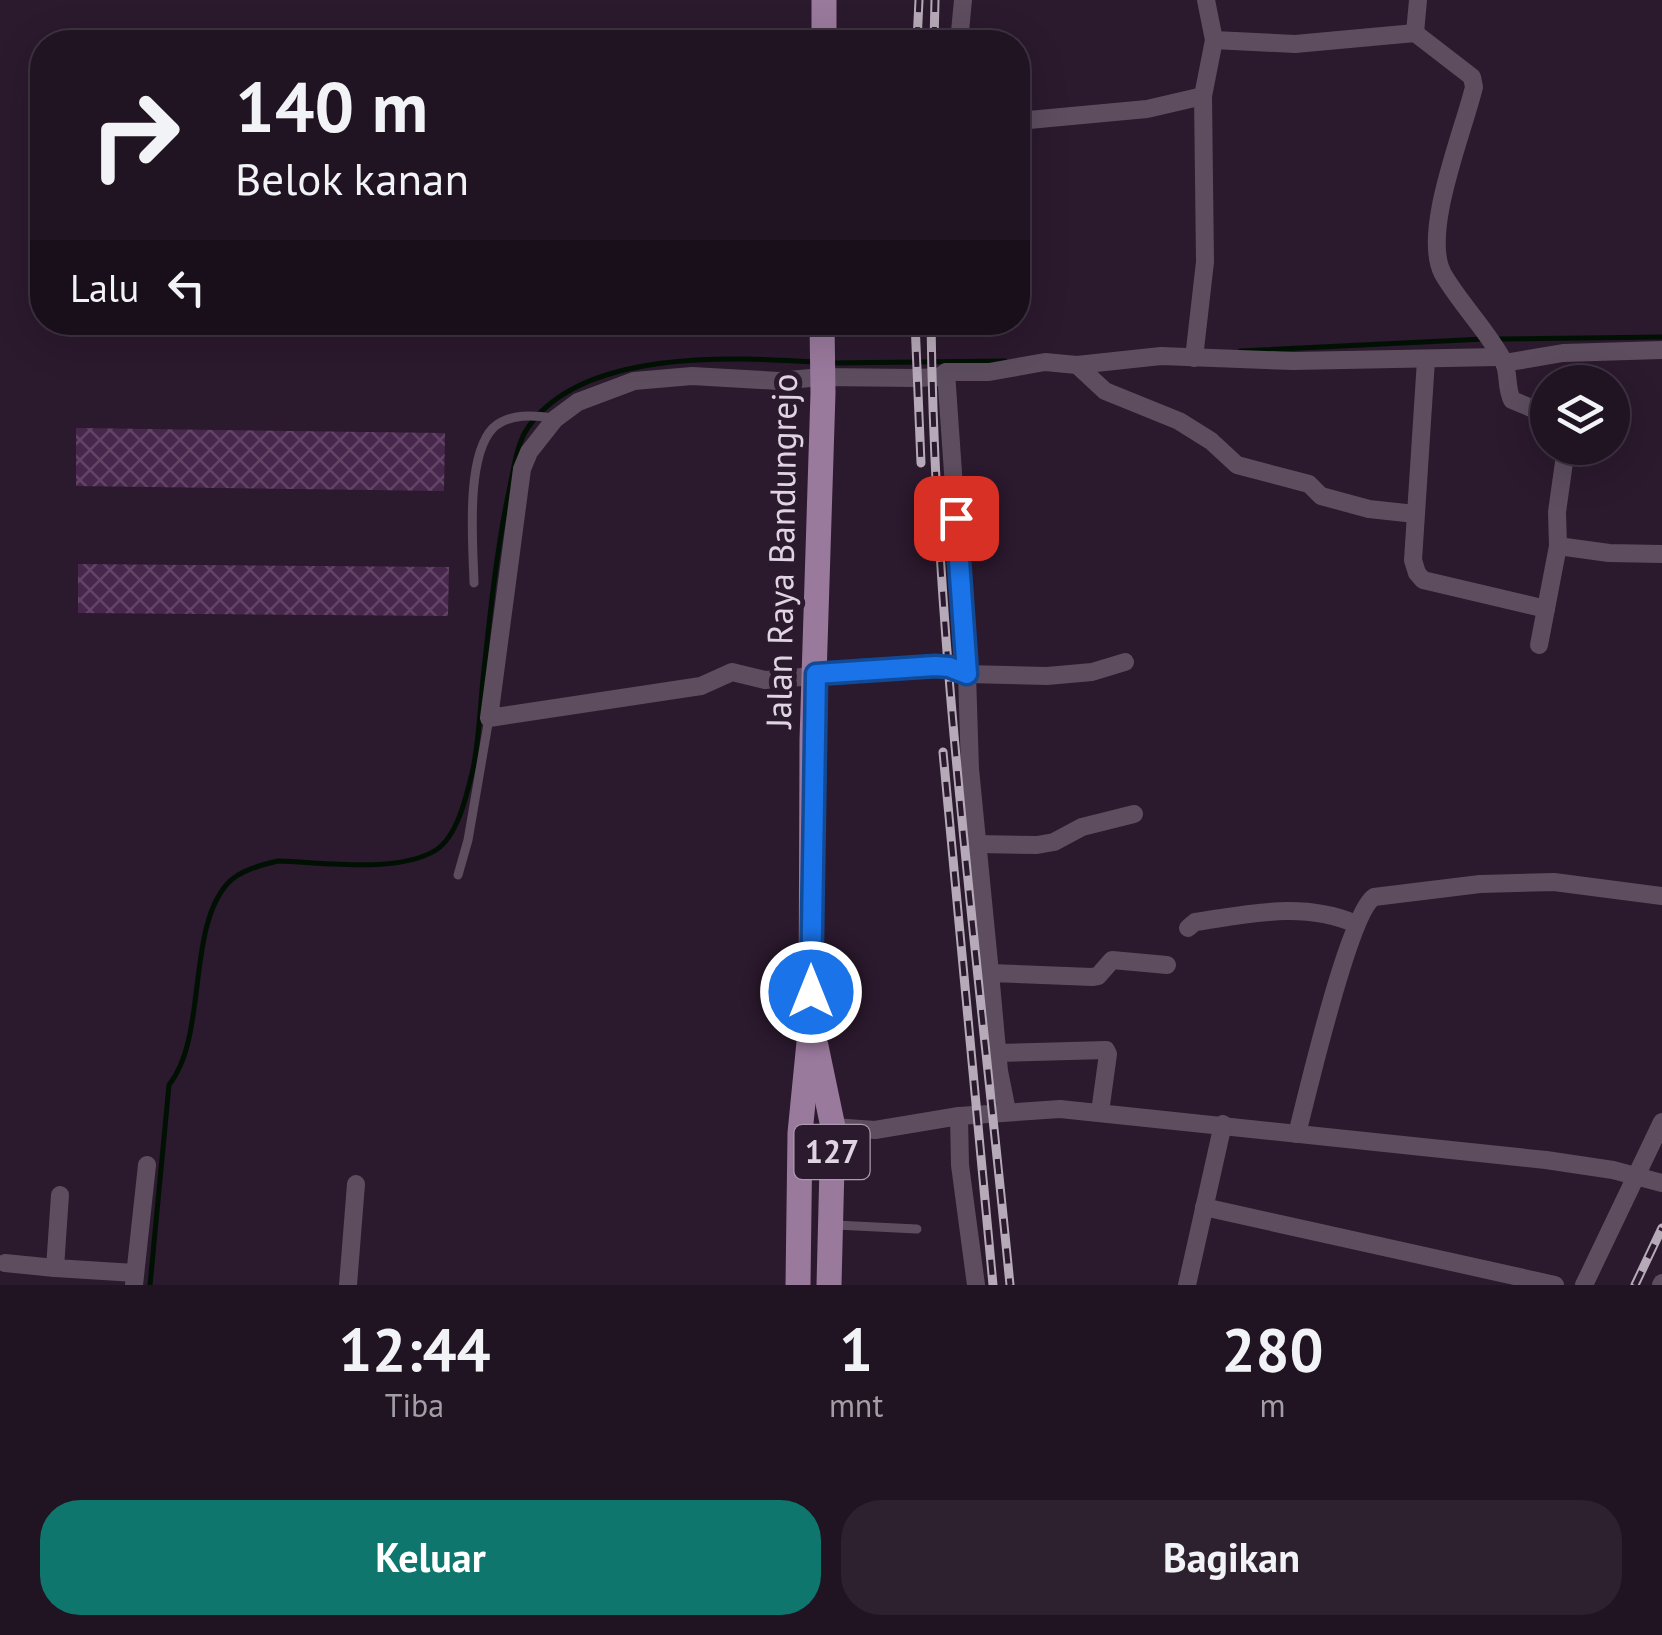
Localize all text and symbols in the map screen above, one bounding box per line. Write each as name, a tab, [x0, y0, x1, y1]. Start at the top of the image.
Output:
text: 140 m	[235, 61, 428, 151]
icon: right	[70, 70, 200, 200]
text: Belok kanan	[235, 149, 469, 207]
icon: left	[159, 260, 214, 315]
text: Lalu	[70, 263, 139, 312]
map controls	[1530, 365, 1630, 465]
button: layers	[1530, 365, 1630, 465]
street label: Jalan Raya Bandungrejo	[755, 373, 807, 731]
pin	[914, 476, 999, 561]
icon: arrive	[929, 491, 984, 546]
position arrow	[759, 940, 863, 1044]
road number: 127	[794, 1125, 870, 1179]
text: 12:44	[338, 1310, 491, 1388]
text: 1	[839, 1310, 873, 1388]
text: 280	[1222, 1310, 1324, 1388]
text: Tiba	[385, 1384, 444, 1426]
text: mnt	[829, 1384, 883, 1426]
text: m	[1260, 1384, 1286, 1426]
button: Keluar	[40, 1500, 821, 1615]
button: Bagikan	[841, 1500, 1622, 1615]

